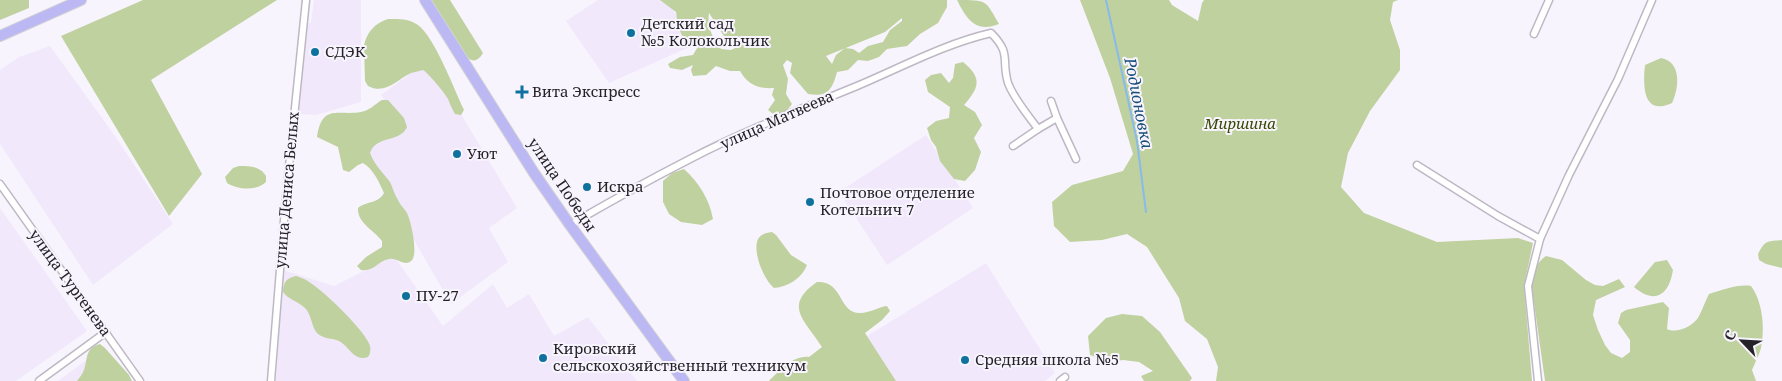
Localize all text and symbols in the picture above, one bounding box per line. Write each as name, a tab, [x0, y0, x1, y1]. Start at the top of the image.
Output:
place label: Детский сад №5 Колокольчик	[641, 13, 769, 50]
marker: Детский сад №5 Колокольчик	[625, 27, 637, 39]
place label: СДЭК	[325, 41, 366, 61]
marker: СДЭК	[309, 46, 321, 58]
water label: Родионовка	[1119, 55, 1159, 150]
place label: Вита Экспресс	[532, 81, 640, 101]
street label: улица Матвеева	[717, 85, 837, 153]
marker: Вита Экспресс	[516, 86, 528, 98]
street label: улица Дениса Белых	[269, 111, 303, 269]
park label: Миршина	[1203, 113, 1276, 133]
street label: улица Победы	[524, 134, 602, 235]
place label: Уют	[467, 143, 497, 163]
marker: Уют	[451, 148, 463, 160]
place label: Искра	[597, 176, 643, 196]
marker: Искра	[581, 181, 593, 193]
place label: Почтовое отделение Котельнич 7	[820, 182, 975, 219]
marker: Почтовое отделение Котельнич 7	[804, 196, 816, 208]
street label: улица Тургенева	[25, 225, 116, 340]
place label: ПУ-27	[416, 285, 459, 305]
marker: ПУ-27	[400, 290, 412, 302]
north arrow	[1717, 316, 1767, 366]
text: С	[1719, 327, 1740, 343]
place label: Кировский сельскохозяйственный техникум	[553, 338, 806, 375]
place label: Средняя школа №5	[975, 349, 1119, 369]
marker: Кировский сельскохозяйственный техникум	[537, 352, 549, 364]
marker: Средняя школа №5	[959, 354, 971, 366]

